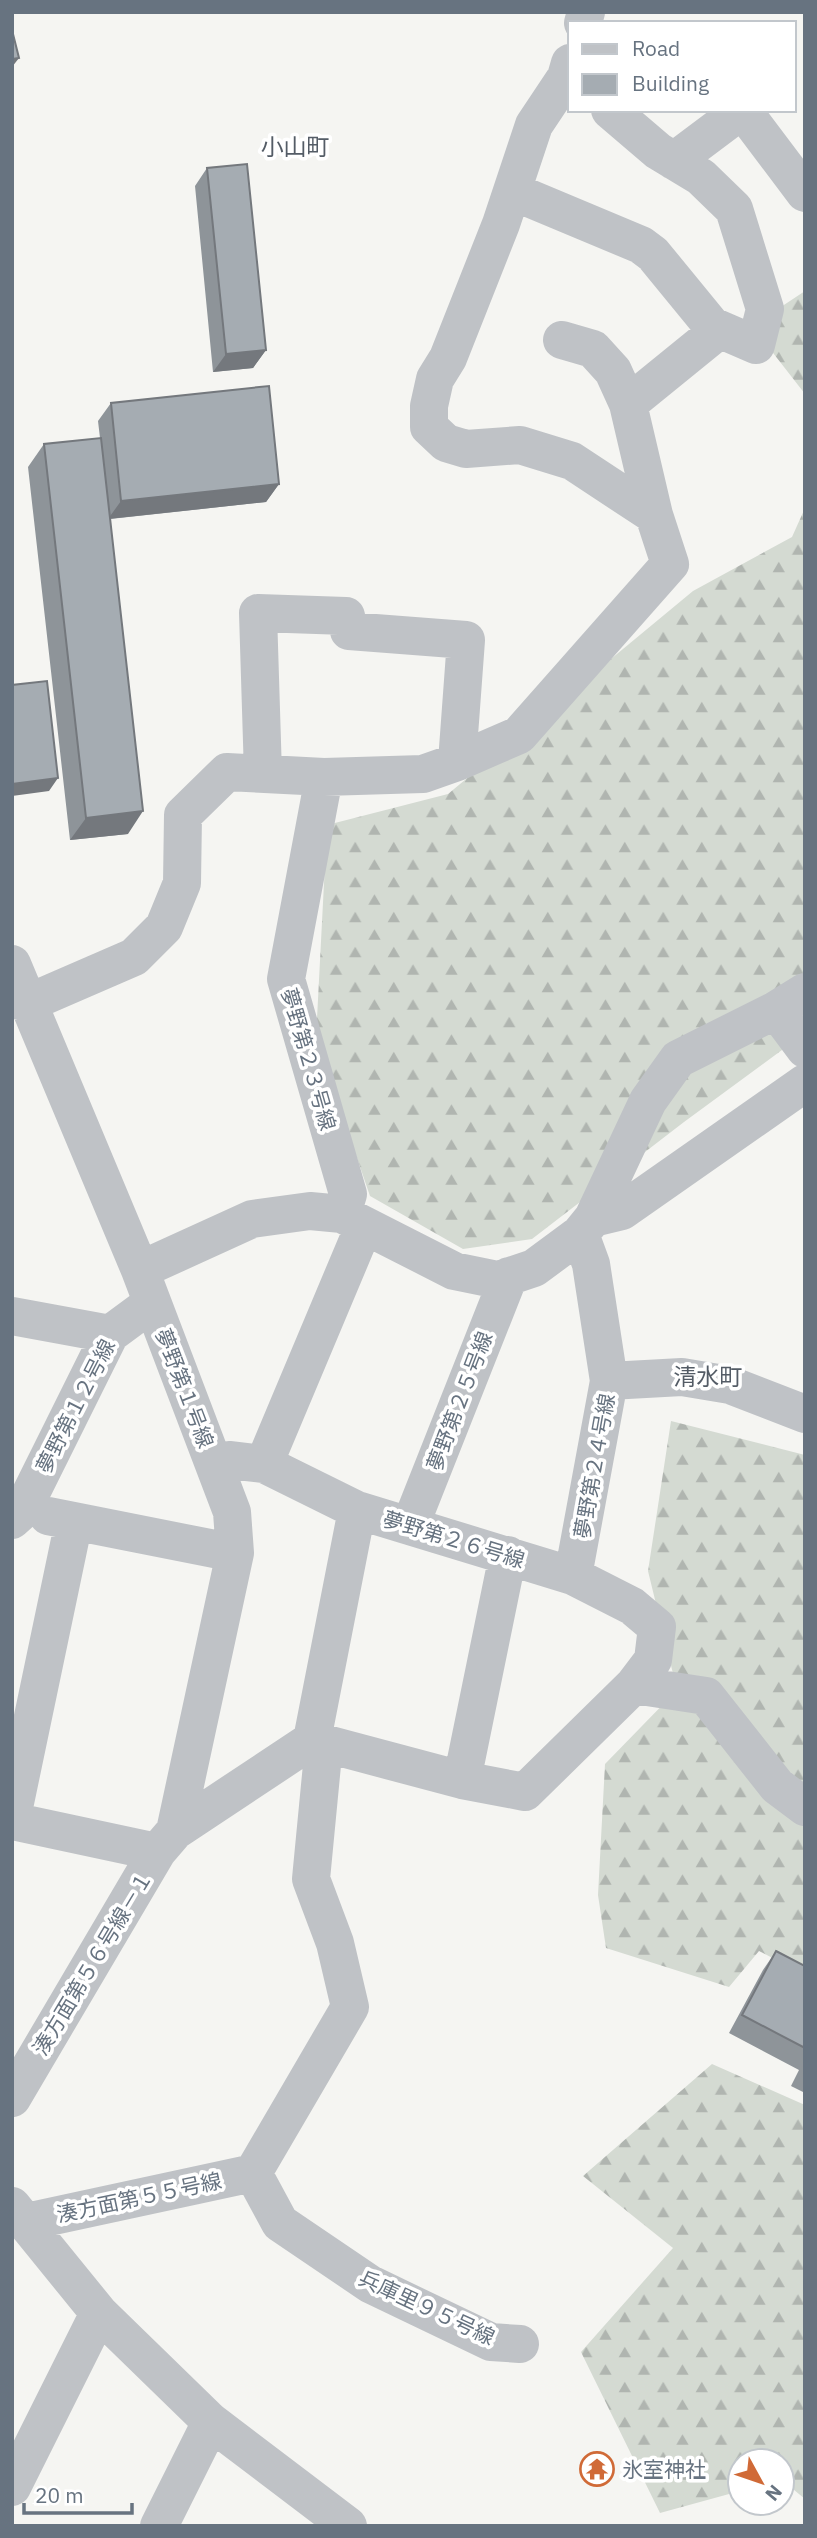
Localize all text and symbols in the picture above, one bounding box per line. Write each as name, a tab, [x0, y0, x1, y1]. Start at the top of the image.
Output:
legend	[568, 21, 796, 112]
text: Road	[632, 34, 680, 62]
text: Building	[632, 69, 709, 97]
district label: 小山町	[261, 131, 330, 161]
street label: 夢野第２３号線	[275, 984, 343, 1134]
street label: 夢野第１号線	[149, 1324, 221, 1452]
street label: 夢野第２５号線	[420, 1327, 498, 1475]
street label: 夢野第１２号線	[29, 1334, 121, 1478]
district label: 清水町	[674, 1361, 743, 1391]
street label: 夢野第２４号線	[567, 1391, 621, 1541]
street label: 夢野第２６号線	[380, 1504, 528, 1574]
street label: 湊方面第５６号線－１	[26, 1866, 158, 2060]
street label: 湊方面第５５号線	[54, 2166, 224, 2228]
street label: 兵庫里９５号線	[354, 2263, 500, 2351]
north arrow	[726, 2447, 796, 2517]
temple icon: 氷室神社	[578, 2450, 616, 2488]
place label: 氷室神社	[622, 2455, 706, 2483]
scale bar	[24, 2472, 133, 2516]
text: N	[760, 2480, 788, 2506]
text: 20 m	[35, 2481, 84, 2509]

